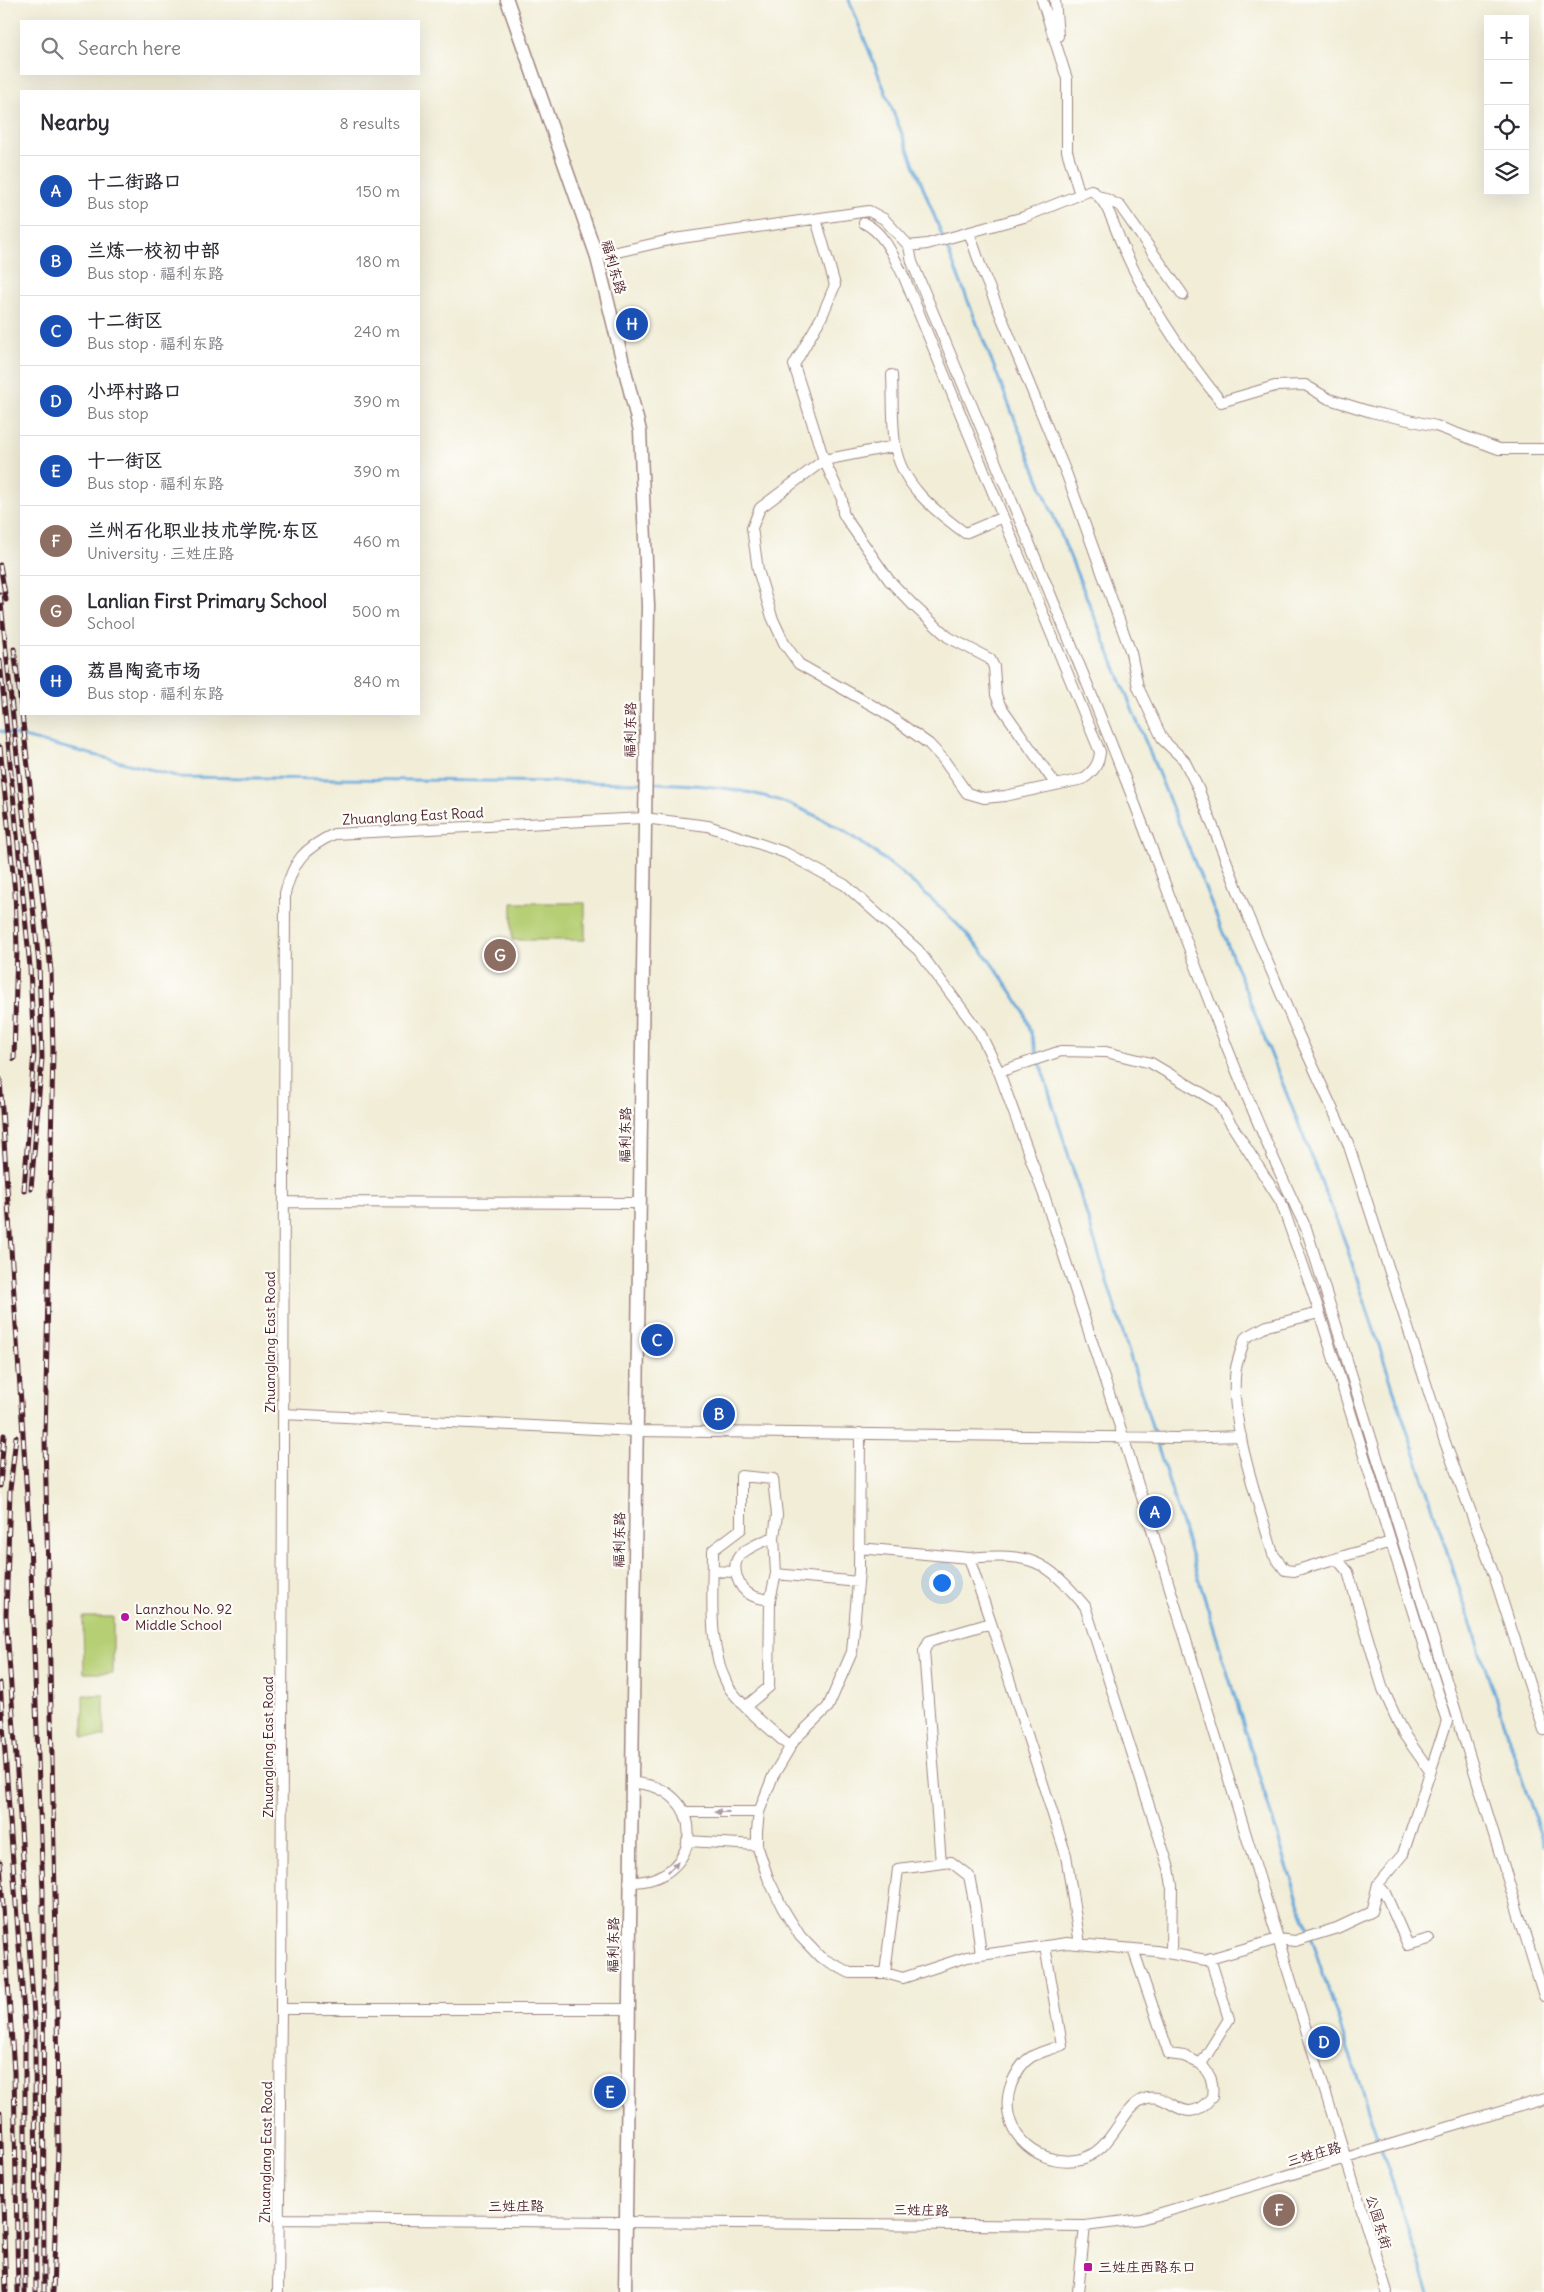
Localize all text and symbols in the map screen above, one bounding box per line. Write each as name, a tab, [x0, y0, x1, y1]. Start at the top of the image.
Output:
map controls	[1484, 15, 1529, 195]
button: +	[1484, 15, 1529, 60]
search box	[20, 20, 420, 75]
icon: search	[38, 34, 66, 62]
text: Search here	[78, 36, 181, 60]
button: −	[1484, 60, 1529, 105]
button: locate	[1484, 105, 1529, 150]
text: Nearby	[40, 109, 110, 136]
text: 8 results	[339, 113, 400, 133]
button: layers	[1484, 150, 1529, 195]
text: 十二街路口	[87, 169, 182, 193]
text: A	[51, 181, 61, 201]
text: 150 m	[356, 181, 400, 201]
text: Bus stop	[87, 193, 149, 213]
text: 兰炼一校初中部	[87, 238, 220, 262]
street label: 福利东路	[598, 238, 630, 296]
text: B	[51, 251, 61, 271]
text: 180 m	[356, 251, 400, 271]
text: Bus stop · 福利东路	[87, 263, 224, 283]
pin: H	[616, 305, 648, 343]
text: 十二街区	[87, 308, 163, 332]
text: C	[51, 321, 61, 341]
text: 240 m	[354, 321, 400, 341]
text: Bus stop · 福利东路	[87, 333, 224, 353]
text: 小坪村路口	[87, 379, 182, 403]
text: D	[50, 391, 62, 411]
text: 390 m	[353, 391, 400, 411]
text: Bus stop	[87, 403, 149, 423]
text: 十一街区	[87, 448, 163, 472]
text: E	[51, 461, 61, 481]
text: 390 m	[353, 461, 400, 481]
text: Bus stop · 福利东路	[87, 473, 224, 493]
text: 兰州石化职业技术学院·东区	[87, 518, 319, 542]
text: F	[51, 531, 61, 551]
text: 460 m	[353, 531, 400, 551]
text: University · 三姓庄路	[87, 543, 234, 563]
text: Lanlian First Primary School	[87, 589, 327, 613]
text: G	[50, 601, 62, 621]
text: 500 m	[352, 601, 400, 621]
text: School	[87, 613, 135, 633]
text: 荔昌陶瓷市场	[87, 658, 201, 682]
text: H	[50, 671, 62, 691]
text: 840 m	[353, 671, 400, 691]
text: Bus stop · 福利东路	[87, 683, 224, 703]
street label: 福利东路	[621, 702, 639, 758]
street label: Zhuanglang East Road	[342, 803, 484, 829]
pin: G	[484, 936, 516, 974]
street label: 福利东路	[616, 1107, 634, 1163]
street label: Zhuanglang East Road	[261, 1271, 279, 1413]
pin: C	[641, 1321, 673, 1359]
pin: B	[703, 1395, 735, 1433]
pin: A	[1139, 1493, 1171, 1531]
street label: 福利东路	[610, 1512, 628, 1568]
your location	[929, 1570, 955, 1596]
place label: Lanzhou No. 92 Middle School	[135, 1600, 232, 1634]
marker: Lanzhou No. 92 Middle School	[119, 1611, 131, 1623]
street label: Zhuanglang East Road	[259, 1676, 277, 1818]
one-way arrow	[713, 1808, 729, 1816]
one-way arrow	[667, 1861, 679, 1873]
street label: 福利东路	[604, 1917, 622, 1973]
pin: D	[1308, 2023, 1340, 2061]
pin: E	[594, 2073, 626, 2111]
street label: Zhuanglang East Road	[256, 2081, 276, 2223]
street label: 三姓庄路	[1285, 2138, 1343, 2170]
pin: F	[1263, 2191, 1295, 2229]
street label: 公园东街	[1362, 2193, 1396, 2251]
street label: 三姓庄路	[488, 2197, 544, 2215]
street label: 三姓庄路	[893, 2201, 949, 2219]
place label: 三姓庄西路东口	[1098, 2258, 1196, 2276]
marker: 三姓庄西路东口	[1082, 2261, 1094, 2273]

